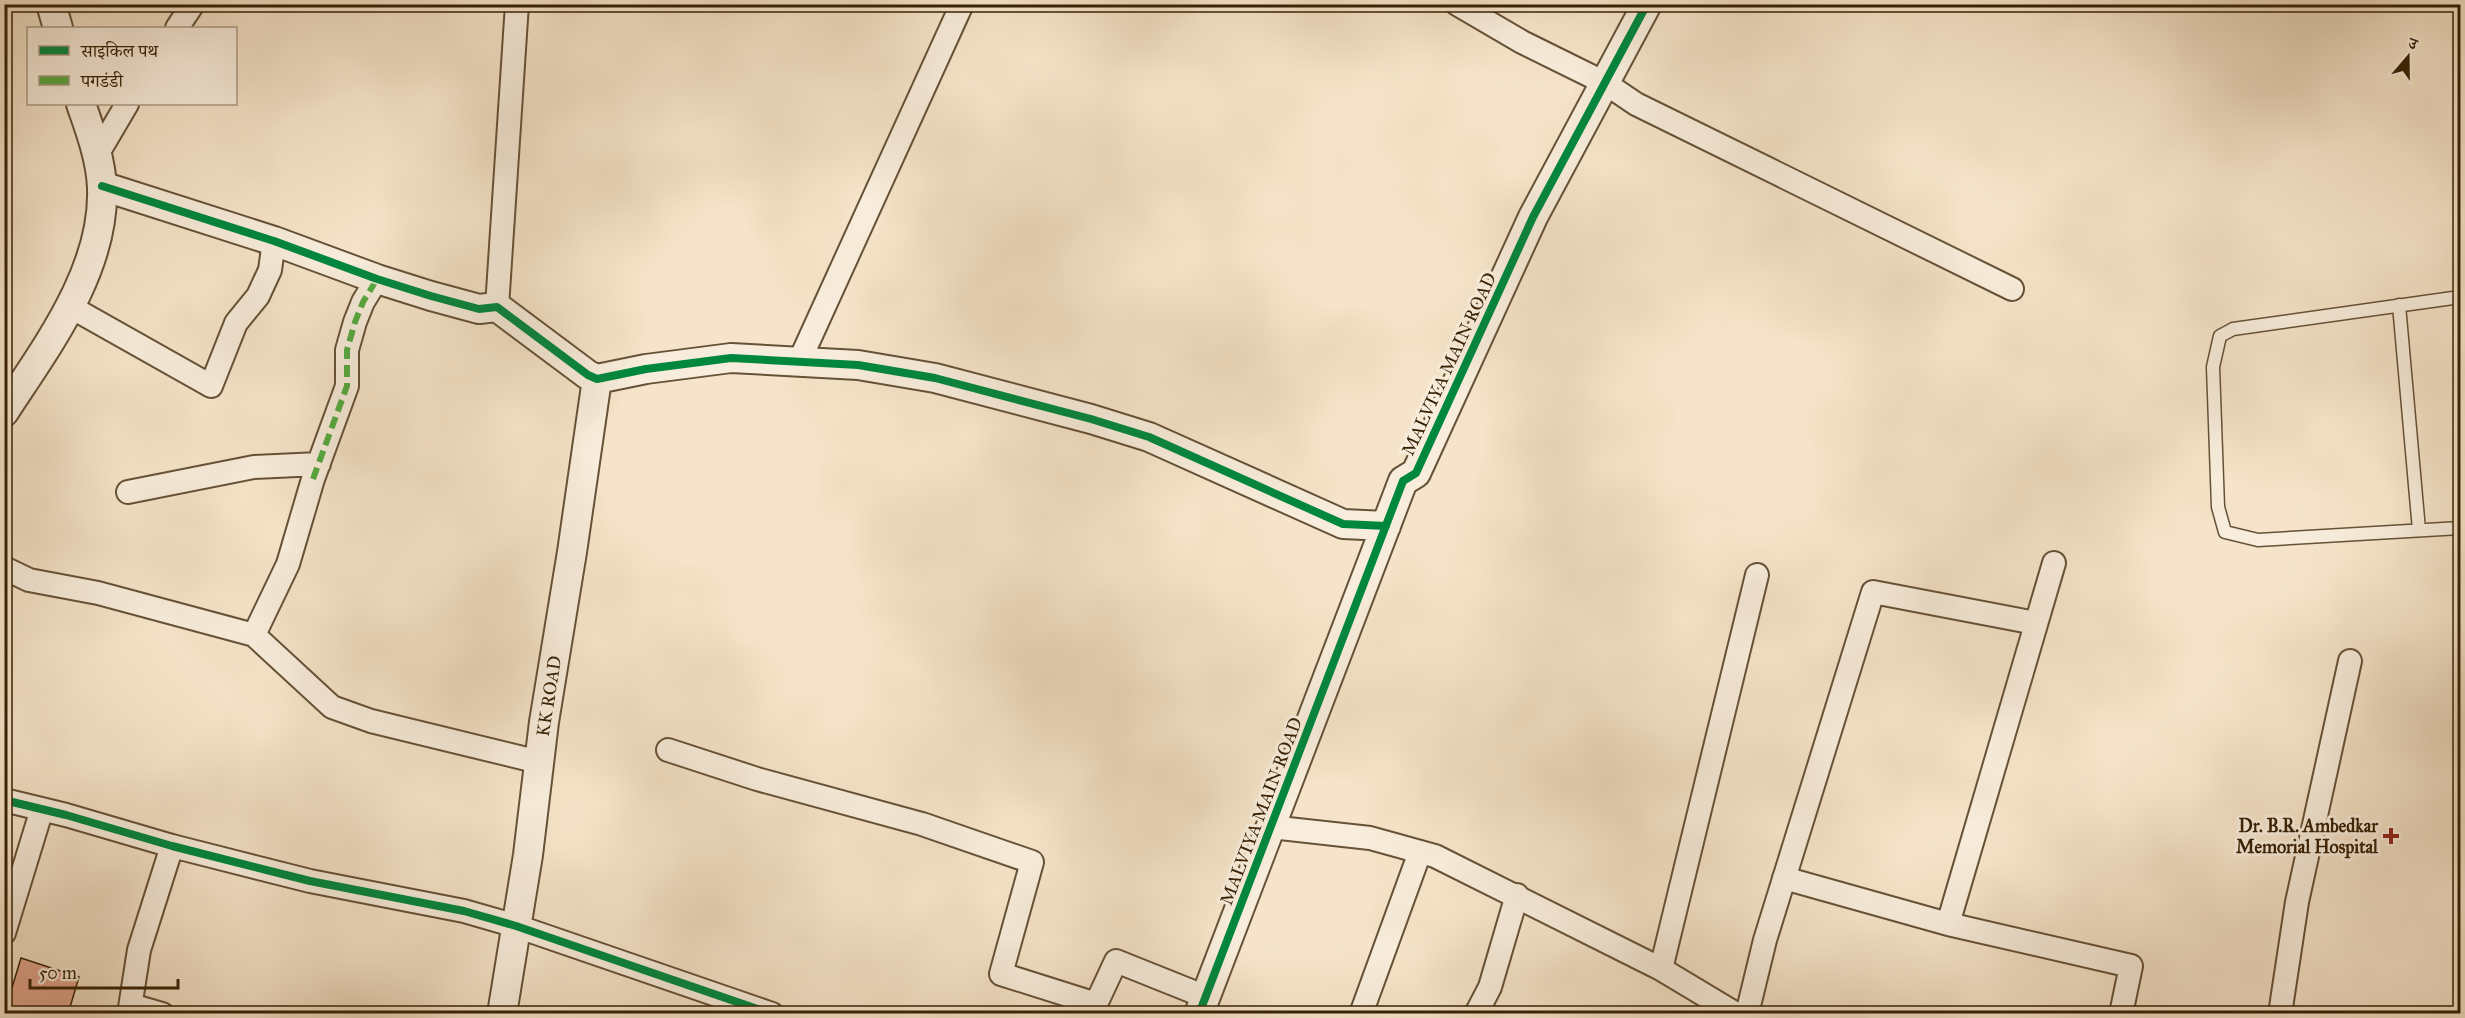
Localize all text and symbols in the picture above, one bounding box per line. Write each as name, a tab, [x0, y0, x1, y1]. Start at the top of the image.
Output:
legend	[27, 27, 237, 105]
north arrow	[2378, 27, 2438, 87]
text: उ	[2405, 33, 2422, 54]
text: साइकिल पथ	[80, 40, 160, 62]
text: पगडंडी	[80, 70, 124, 92]
street label: MALVIYA MAIN ROAD	[1397, 269, 1501, 459]
street label: KK ROAD	[532, 654, 566, 738]
street label: MALVIYA MAIN ROAD	[1215, 714, 1307, 908]
place label: Dr. B.R. Ambedkar Memorial Hospital	[2236, 815, 2379, 859]
marker: Dr. B.R. Ambedkar Memorial Hospital	[2382, 827, 2400, 845]
scale bar	[30, 952, 178, 990]
text: 50 m	[39, 962, 77, 984]

